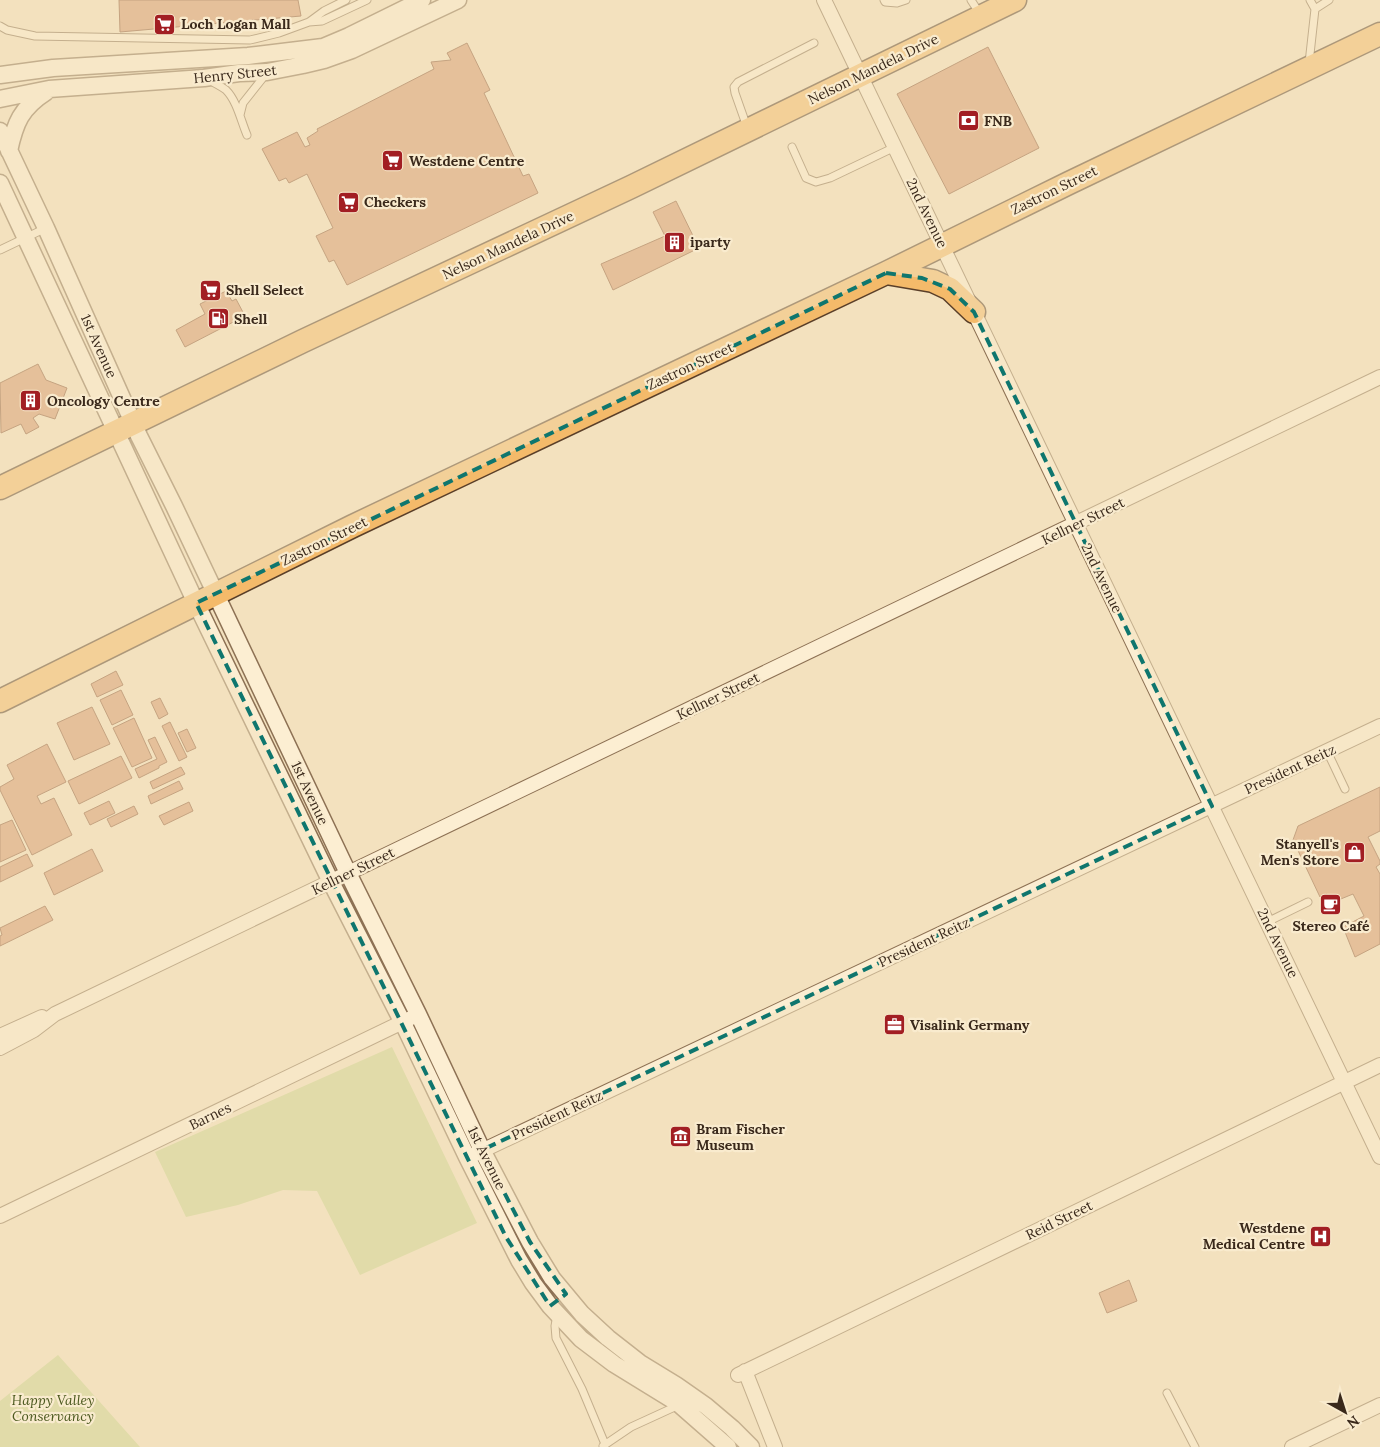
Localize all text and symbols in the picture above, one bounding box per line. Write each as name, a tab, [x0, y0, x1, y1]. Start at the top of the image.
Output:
supermarket icon: Loch Logan Mall	[153, 12, 177, 36]
place label: Loch Logan Mall	[181, 15, 291, 33]
street label: Nelson Mandela Drive	[805, 29, 942, 108]
street label: Henry Street	[192, 61, 278, 87]
bank icon: FNB	[956, 109, 980, 133]
place label: FNB	[984, 112, 1012, 130]
supermarket icon: Westdene Centre	[381, 149, 405, 173]
place label: Westdene Centre	[409, 152, 525, 170]
street label: Zastron Street	[1008, 161, 1101, 219]
street label: 2nd Avenue	[902, 175, 952, 251]
supermarket icon: Checkers	[336, 190, 360, 214]
place label: Checkers	[364, 193, 426, 211]
street label: Nelson Mandela Drive	[439, 206, 577, 283]
building icon: iparty	[662, 230, 686, 254]
place label: iparty	[690, 233, 731, 251]
supermarket icon: Shell Select	[198, 278, 222, 302]
place label: Shell Select	[226, 281, 304, 299]
fuel station icon: Shell	[206, 307, 230, 331]
place label: Shell	[234, 310, 268, 328]
street label: 1st Avenue	[77, 311, 121, 381]
street label: Zastron Street	[644, 338, 737, 394]
building icon: Oncology Centre	[19, 389, 43, 413]
place label: Oncology Centre	[47, 392, 160, 410]
street label: Kellner Street	[1039, 493, 1128, 549]
street label: Zastron Street	[278, 512, 371, 570]
street label: 2nd Avenue	[1077, 540, 1127, 616]
street label: Kellner Street	[674, 668, 763, 724]
street label: President Reitz	[1241, 740, 1339, 798]
street label: 1st Avenue	[287, 758, 333, 828]
place label: Stanyell's Men's Store	[1261, 835, 1339, 869]
shop icon: Stanyell's Men's Store	[1343, 840, 1367, 864]
street label: Kellner Street	[309, 843, 398, 899]
cafe icon: Stereo Café	[1319, 892, 1343, 916]
street label: 2nd Avenue	[1253, 905, 1303, 981]
street label: President Reitz	[875, 913, 973, 971]
place label: Stereo Café	[1293, 917, 1370, 935]
office icon: Visalink Germany	[882, 1013, 906, 1037]
place label: Visalink Germany	[910, 1016, 1030, 1034]
street label: President Reitz	[508, 1086, 606, 1144]
street label: Barnes	[186, 1098, 234, 1134]
place label: Bram Fischer Museum	[696, 1120, 785, 1154]
street label: 1st Avenue	[464, 1123, 510, 1193]
museum icon: Bram Fischer Museum	[668, 1125, 692, 1149]
street label: Reid Street	[1023, 1196, 1096, 1244]
place label: Westdene Medical Centre	[1203, 1219, 1305, 1253]
hospital icon: Westdene Medical Centre	[1309, 1224, 1333, 1248]
north arrow	[1320, 1387, 1370, 1437]
park label: Happy Valley Conservancy	[12, 1391, 94, 1425]
text: N	[1343, 1412, 1363, 1433]

